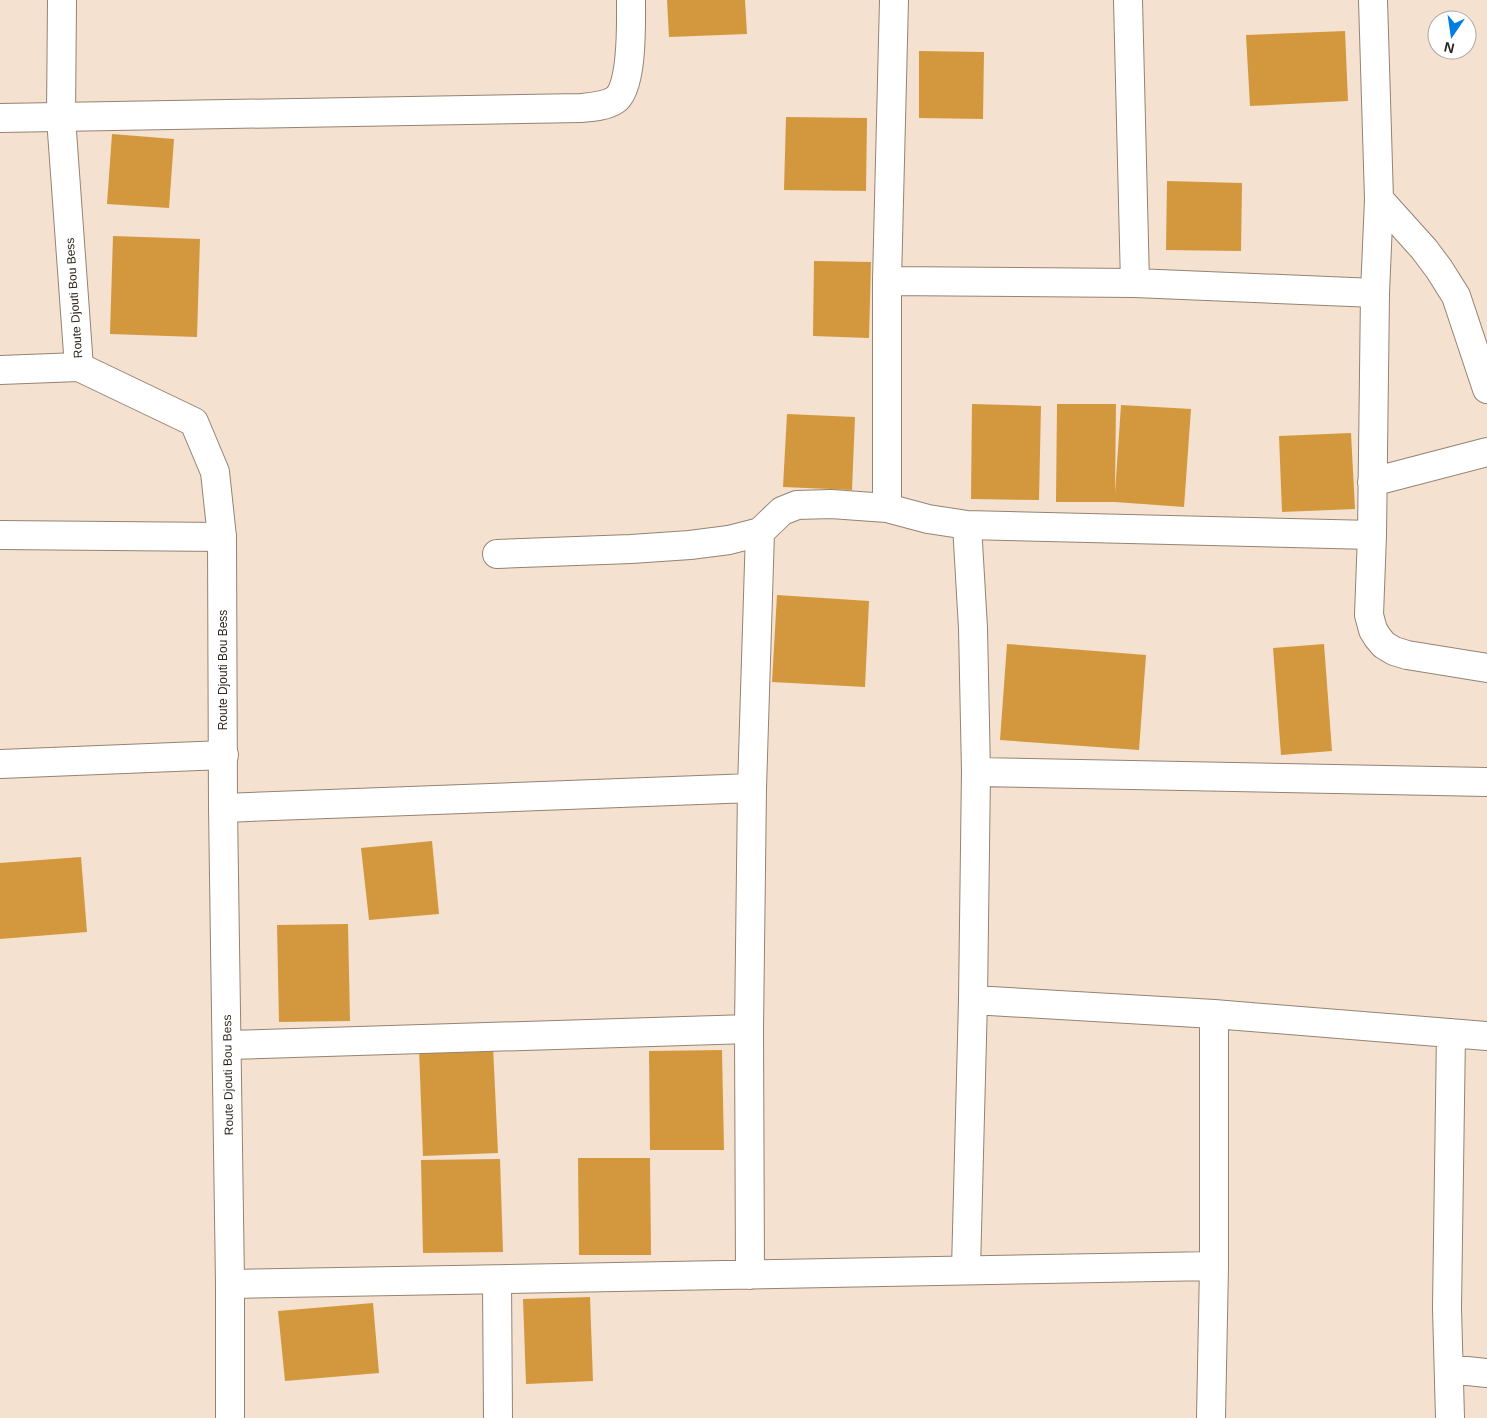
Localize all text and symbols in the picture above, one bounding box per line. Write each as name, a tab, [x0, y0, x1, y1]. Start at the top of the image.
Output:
north arrow	[1427, 10, 1477, 60]
text: N	[1442, 39, 1456, 57]
street label: Route Djouti Bou Bess	[63, 237, 85, 359]
street label: Route Djouti Bou Bess	[216, 610, 230, 730]
street label: Route Djouti Bou Bess	[220, 1015, 236, 1135]

